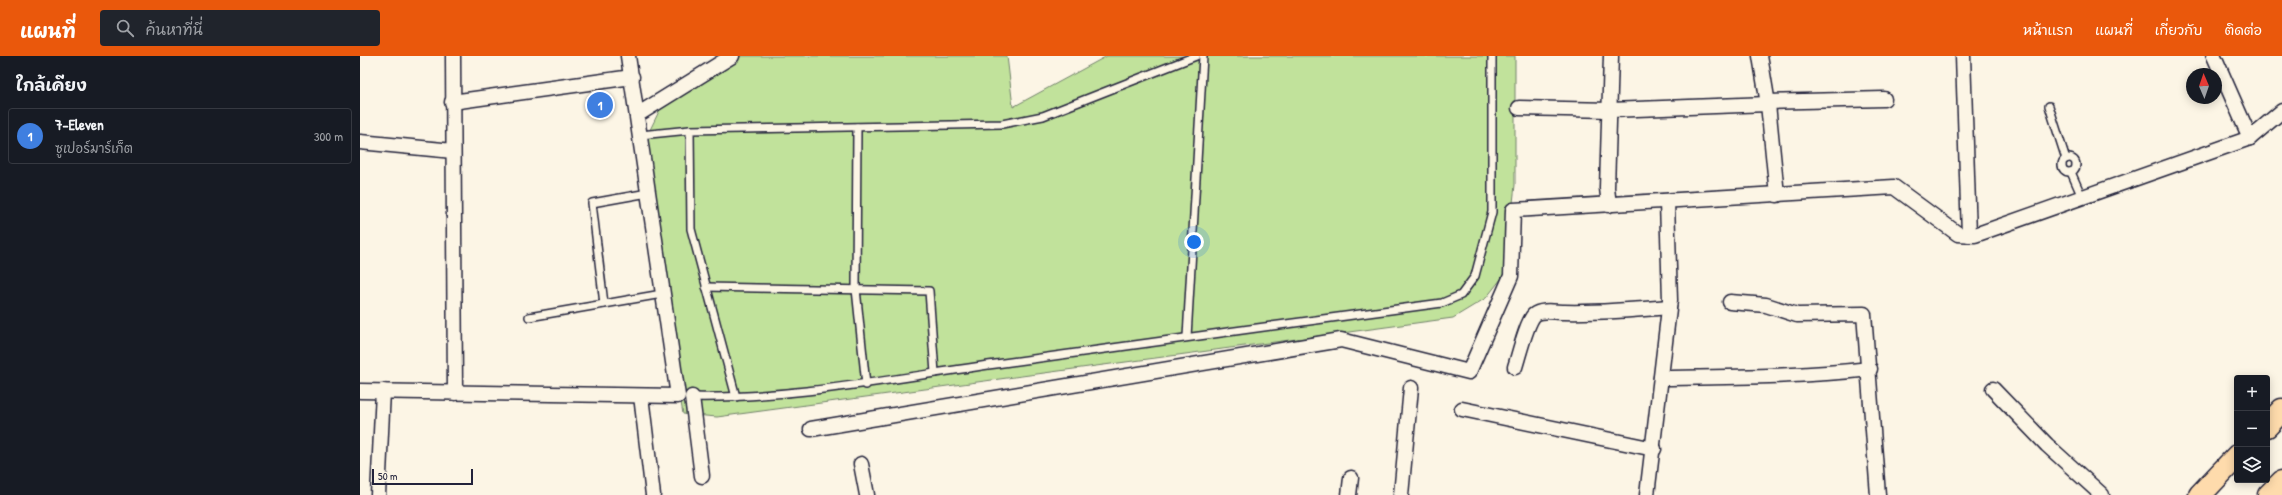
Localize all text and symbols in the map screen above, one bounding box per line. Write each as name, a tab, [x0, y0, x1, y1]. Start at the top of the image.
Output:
search box	[100, 10, 380, 46]
icon: search	[114, 17, 136, 39]
text: แผนที่	[20, 18, 76, 44]
text: ค้นหาที่นี่	[146, 19, 203, 40]
text: หน้าแรก	[2023, 20, 2073, 39]
text: แผนที่	[2095, 20, 2133, 39]
text: เกี่ยวกับ	[2155, 20, 2202, 39]
text: ติดต่อ	[2224, 20, 2262, 39]
north arrow	[2186, 68, 2222, 104]
text: ใกล้เคียง	[16, 73, 87, 96]
pin: 1	[587, 90, 613, 120]
text: 7-Eleven	[55, 114, 104, 135]
text: 1	[28, 127, 32, 145]
text: 300 m	[314, 127, 343, 145]
text: ซูเปอร์มาร์เก็ต	[55, 139, 133, 157]
your location	[1184, 232, 1204, 252]
map controls	[2234, 375, 2270, 483]
button: +	[2234, 375, 2270, 411]
button: −	[2234, 411, 2270, 447]
button: layers	[2234, 447, 2270, 483]
scale bar	[372, 467, 473, 486]
text: 50 m	[378, 469, 398, 483]

